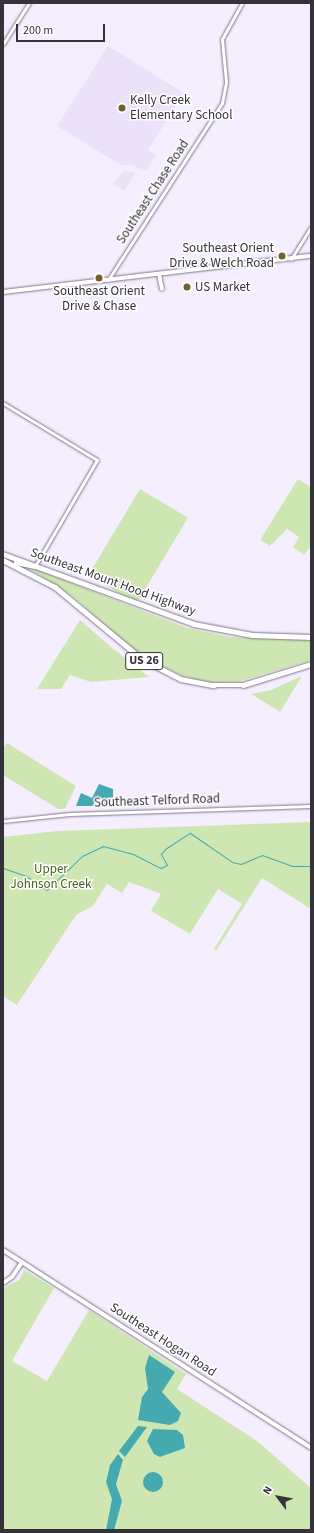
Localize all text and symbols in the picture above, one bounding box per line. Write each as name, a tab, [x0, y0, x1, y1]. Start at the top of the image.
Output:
scale bar	[18, 16, 107, 42]
text: 200 m	[23, 22, 53, 39]
place label: Kelly Creek Elementary School	[130, 93, 232, 124]
marker: Kelly Creek Elementary School	[117, 103, 127, 113]
street label: Southeast Chase Road	[114, 137, 192, 247]
place label: Southeast Orient Drive & Welch Road	[169, 241, 274, 272]
marker: Southeast Orient Drive & Welch Road	[277, 251, 287, 261]
marker: Southeast Orient Drive & Chase	[94, 273, 104, 283]
place label: US Market	[195, 279, 250, 295]
marker: US Market	[182, 282, 192, 292]
place label: Southeast Orient Drive & Chase	[53, 284, 145, 315]
street label: Southeast Mount Hood Highway	[28, 545, 198, 619]
road number: US 26	[125, 651, 163, 671]
street label: Southeast Telford Road	[94, 791, 220, 811]
park label: Upper Johnson Creek	[11, 862, 91, 893]
street label: Southeast Hogan Road	[107, 1300, 219, 1380]
north arrow	[258, 1477, 298, 1517]
text: N	[259, 1483, 276, 1497]

